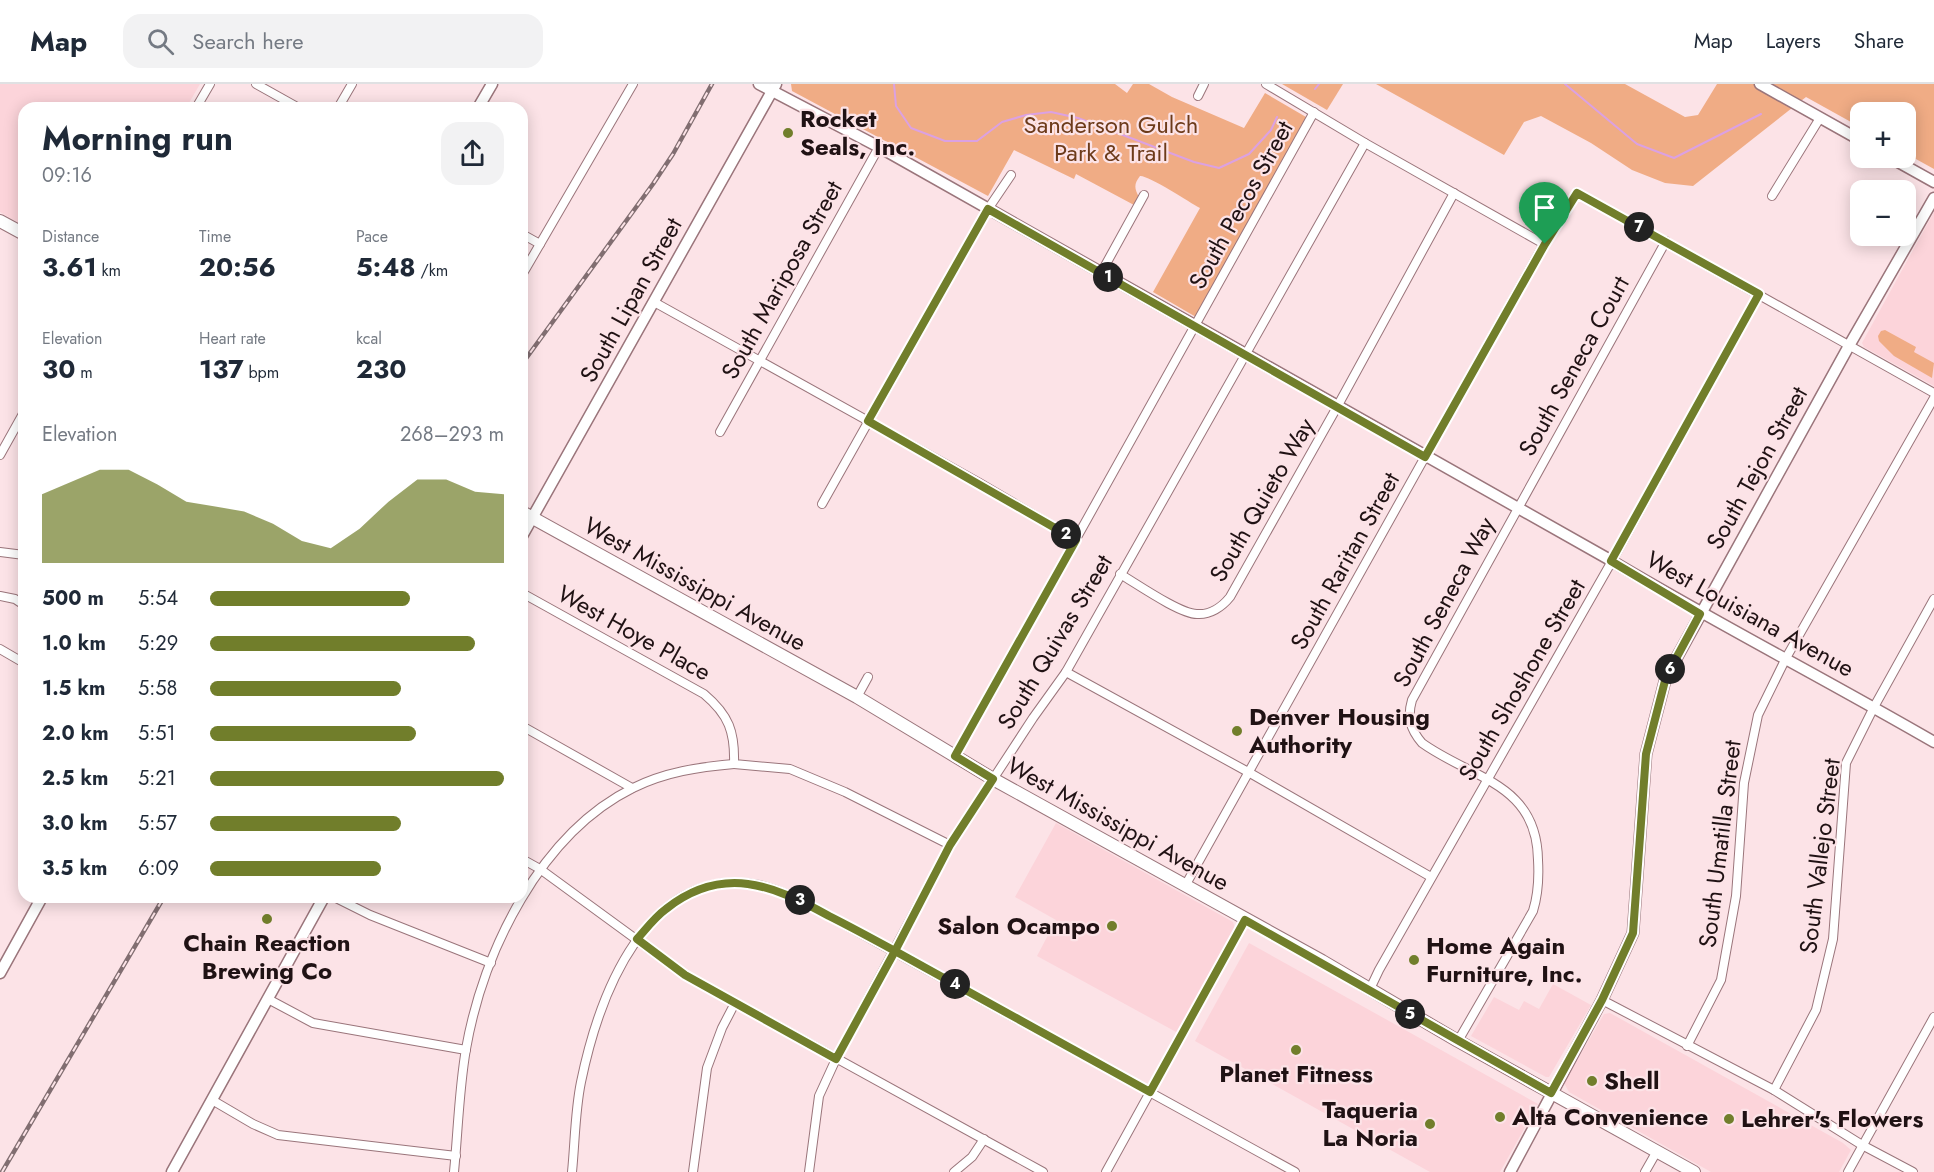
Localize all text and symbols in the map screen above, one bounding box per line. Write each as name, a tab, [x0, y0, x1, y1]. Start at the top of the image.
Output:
search box	[123, 14, 543, 68]
text: Map	[30, 21, 87, 62]
icon: search	[144, 25, 177, 58]
text: Search here	[192, 25, 304, 57]
text: Map	[1694, 26, 1733, 56]
text: Layers	[1766, 26, 1821, 56]
text: Share	[1854, 26, 1904, 56]
place label: Rocket Seals, Inc.	[800, 101, 915, 164]
map controls	[1850, 102, 1916, 246]
button: +	[1850, 102, 1916, 168]
park label: Sanderson Gulch Park & Trail	[1024, 107, 1198, 170]
street label: South Pecos Street	[1180, 114, 1302, 295]
text: Morning run	[42, 115, 233, 162]
button: share	[441, 122, 504, 185]
marker: Rocket Seals, Inc.	[781, 126, 795, 140]
text: 09:16	[42, 161, 92, 190]
street label: South Mariposa Street	[712, 174, 851, 385]
button: −	[1850, 180, 1916, 246]
pin	[1519, 182, 1570, 244]
icon: arrive	[1528, 191, 1561, 224]
street label: South Lipan Street	[571, 211, 691, 389]
pin: 7	[1624, 212, 1654, 242]
text: 7	[1634, 215, 1644, 238]
text: Distance	[42, 225, 99, 248]
text: Time	[199, 225, 231, 248]
text: Pace	[356, 225, 388, 248]
text: 3.61	[42, 248, 97, 286]
text: 20:56	[199, 248, 276, 286]
text: 5:48	[356, 248, 416, 286]
text: km	[97, 259, 121, 282]
text: /km	[416, 259, 448, 282]
pin: 1	[1093, 262, 1123, 292]
text: 1	[1104, 265, 1112, 288]
street label: South Seneca Court	[1509, 269, 1638, 462]
text: Elevation	[42, 327, 102, 350]
text: Heart rate	[199, 327, 266, 350]
text: kcal	[356, 327, 382, 350]
text: 30	[42, 350, 75, 388]
text: 137	[199, 350, 244, 388]
text: 230	[356, 350, 406, 388]
text: m	[75, 361, 93, 384]
text: bpm	[244, 361, 279, 384]
street label: South Tejon Street	[1697, 380, 1816, 556]
street label: South Quieto Way	[1200, 411, 1323, 588]
text: Elevation	[42, 420, 117, 449]
text: 268–293 m	[400, 420, 504, 449]
street label: South Raritan Street	[1281, 465, 1408, 656]
street label: West Mississippi Avenue	[578, 508, 813, 659]
street label: South Seneca Way	[1384, 510, 1503, 693]
pin: 2	[1051, 519, 1081, 549]
text: 2	[1061, 522, 1071, 545]
street label: West Louisiana Avenue	[1640, 542, 1861, 685]
street label: South Quivas Street	[988, 547, 1121, 736]
street label: South Shoshone Street	[1449, 572, 1594, 787]
street label: West Hoye Place	[551, 576, 717, 689]
text: 500 m	[42, 584, 104, 613]
text: 5:54	[138, 584, 178, 613]
text: 1.0 km	[42, 629, 106, 658]
text: 5:29	[138, 629, 178, 658]
pin: 6	[1655, 654, 1685, 684]
text: 6	[1665, 657, 1675, 680]
text: 1.5 km	[42, 674, 105, 703]
text: 5:58	[138, 674, 177, 703]
place label: Denver Housing Authority	[1248, 699, 1430, 762]
text: 2.0 km	[42, 719, 109, 748]
text: 5:51	[138, 719, 176, 748]
marker: Denver Housing Authority	[1230, 724, 1244, 738]
street label: South Umatilla Street	[1689, 738, 1750, 950]
street label: West Mississippi Avenue	[1001, 748, 1236, 899]
street label: South Vallejo Street	[1790, 756, 1849, 956]
text: 2.5 km	[42, 764, 108, 793]
text: 5:21	[138, 764, 176, 793]
text: 3.0 km	[42, 809, 108, 838]
text: 5:57	[138, 809, 177, 838]
text: 3.5 km	[42, 854, 107, 883]
text: 6:09	[138, 854, 179, 883]
pin: 3	[785, 885, 815, 915]
text: 3	[795, 888, 805, 911]
place label: Salon Ocampo	[937, 908, 1100, 943]
marker: Chain Reaction Brewing Co	[260, 912, 274, 926]
marker: Salon Ocampo	[1105, 919, 1119, 933]
place label: Chain Reaction Brewing Co	[183, 925, 351, 988]
place label: Home Again Furniture, Inc.	[1426, 928, 1582, 991]
marker: Home Again Furniture, Inc.	[1407, 953, 1421, 967]
pin: 4	[940, 969, 970, 999]
text: 4	[949, 972, 961, 995]
pin: 5	[1395, 999, 1425, 1029]
text: 5	[1405, 1002, 1415, 1025]
marker: Planet Fitness	[1289, 1043, 1303, 1057]
place label: Planet Fitness	[1219, 1056, 1373, 1091]
place label: Shell	[1604, 1063, 1659, 1098]
marker: Shell	[1585, 1074, 1599, 1088]
place label: Taqueria La Noria	[1322, 1092, 1418, 1155]
place label: Alta Convenience	[1511, 1099, 1708, 1134]
place label: Lehrer's Flowers	[1741, 1101, 1923, 1136]
marker: Alta Convenience	[1493, 1110, 1507, 1124]
marker: Lehrer's Flowers	[1722, 1112, 1736, 1126]
marker: Taqueria La Noria	[1423, 1117, 1437, 1131]

